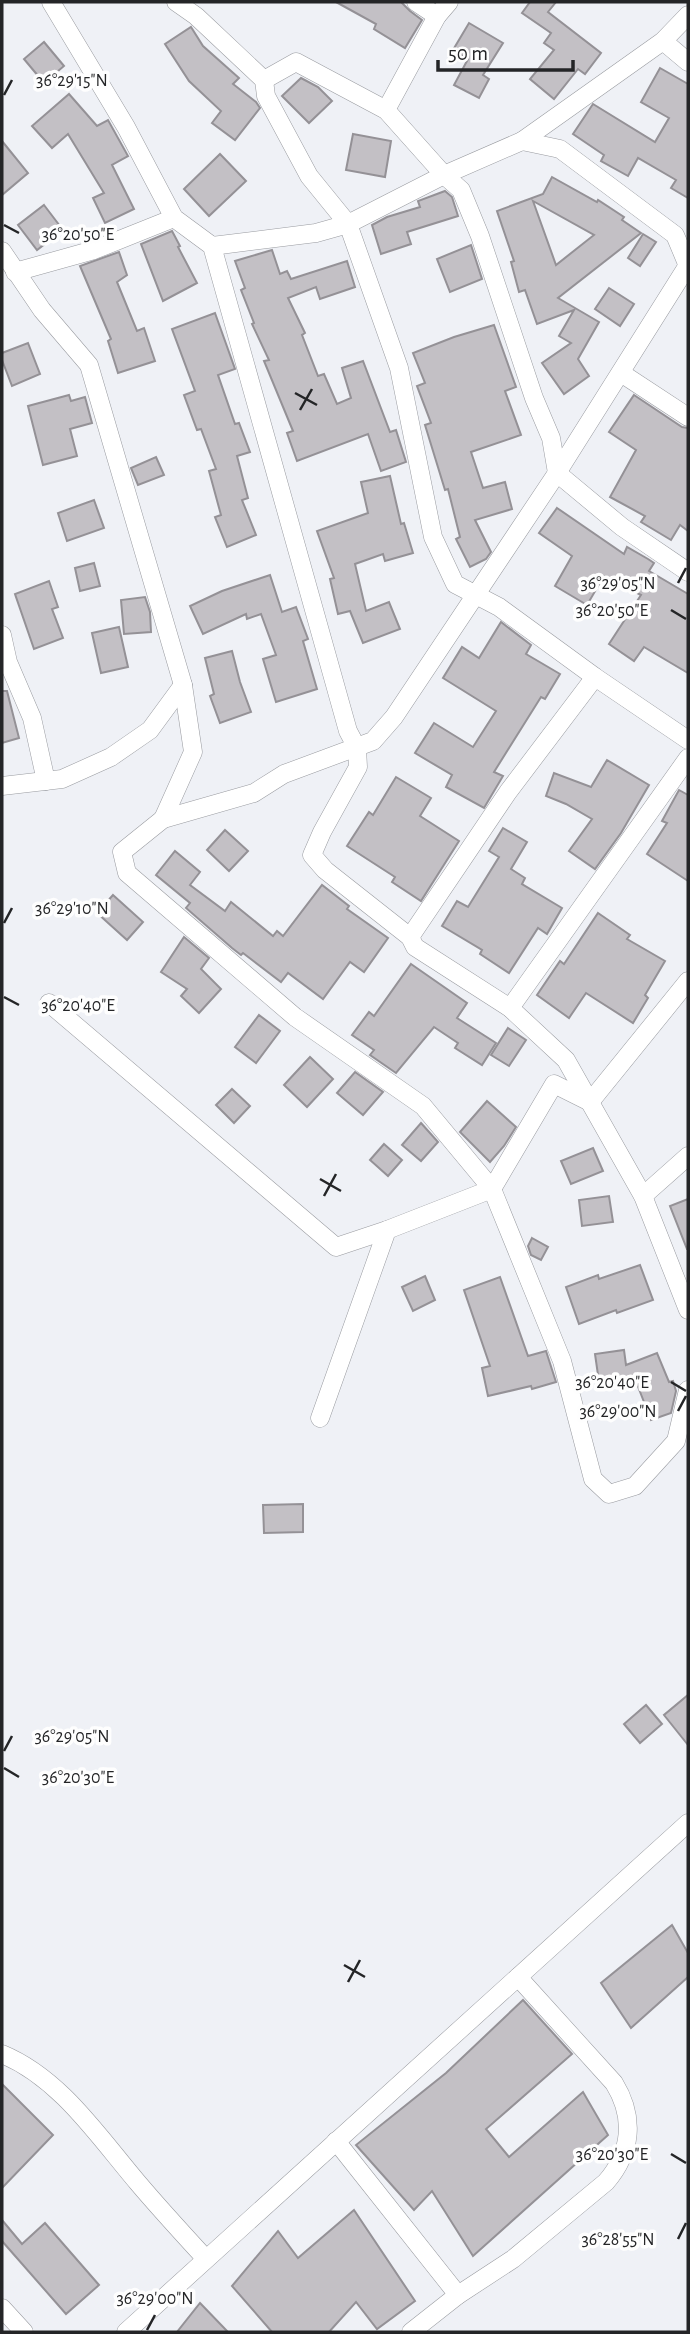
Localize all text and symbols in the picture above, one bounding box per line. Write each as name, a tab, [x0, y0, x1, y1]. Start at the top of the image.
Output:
scale bar	[438, 28, 573, 72]
text: 50 m	[448, 43, 488, 64]
text: 36°29'15"N	[36, 72, 108, 90]
text: 36°20'50"E	[42, 226, 115, 244]
text: 36°29'05"N	[580, 575, 656, 593]
text: 36°20'50"E	[576, 602, 649, 620]
text: 36°29'10"N	[35, 900, 109, 918]
text: 36°20'40"E	[41, 997, 115, 1015]
text: 36°20'40"E	[575, 1374, 649, 1392]
text: 36°29'00"N	[579, 1403, 657, 1421]
text: 36°29'05"N	[34, 1728, 110, 1746]
text: 36°20'30"E	[42, 1769, 115, 1787]
text: 36°20'30"E	[576, 2146, 649, 2164]
text: 36°28'55"N	[581, 2231, 655, 2249]
text: 36°29'00"N	[116, 2290, 194, 2308]

